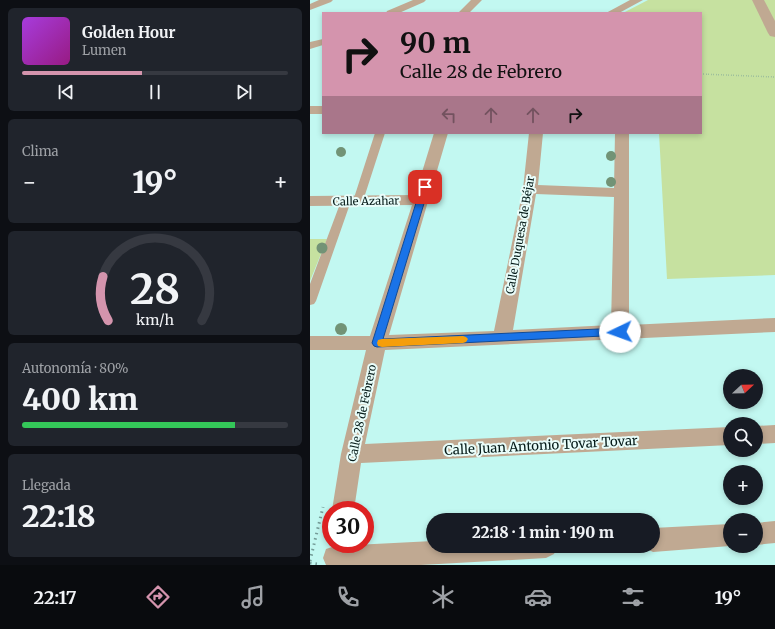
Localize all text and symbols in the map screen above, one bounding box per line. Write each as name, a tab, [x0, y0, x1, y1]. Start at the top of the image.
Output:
text: Golden Hour	[82, 23, 176, 42]
text: 90 m	[400, 25, 471, 61]
icon: right	[334, 28, 386, 80]
text: Lumen	[82, 42, 126, 59]
text: Calle 28 de Febrero	[400, 60, 562, 83]
icon: previous	[55, 81, 77, 103]
icon: pause	[144, 81, 166, 103]
icon: next	[233, 81, 255, 103]
icon: left	[438, 104, 460, 126]
icon: ahead	[480, 104, 502, 126]
icon: ahead	[522, 104, 544, 126]
icon: right	[564, 104, 586, 126]
text: Clima	[22, 143, 59, 160]
text: 19°	[132, 163, 178, 201]
text: −	[22, 168, 37, 196]
text: +	[273, 168, 288, 196]
pin	[408, 170, 442, 204]
street label: Calle Duquesa de Béjar	[503, 175, 537, 295]
icon: arrive	[414, 176, 436, 198]
street label: Calle Azahar	[333, 193, 399, 209]
text: 28	[130, 262, 180, 314]
text: km/h	[136, 310, 174, 328]
position arrow	[599, 311, 641, 353]
text: Autonomía · 80%	[22, 360, 129, 377]
street label: Calle 28 de Febrero	[345, 363, 379, 463]
north arrow	[723, 369, 763, 409]
map controls	[723, 369, 763, 553]
text: 400 km	[22, 380, 138, 418]
button: search	[723, 417, 763, 457]
street label: Calle Juan Antonio Tovar Tovar	[444, 432, 638, 459]
button: +	[723, 465, 763, 505]
text: Llegada	[22, 477, 71, 494]
text: 22:18	[22, 497, 96, 535]
speed limit sign: 30	[322, 501, 374, 553]
button: −	[723, 513, 763, 553]
text: 22:18 · 1 min · 190 m	[472, 523, 614, 542]
icon: directions	[144, 583, 172, 611]
icon: music	[239, 583, 267, 611]
icon: phone	[334, 583, 362, 611]
icon: climate	[429, 583, 457, 611]
icon: car	[524, 583, 552, 611]
icon: filters	[619, 583, 647, 611]
text: 22:17	[34, 586, 77, 609]
text: 19°	[714, 586, 741, 609]

